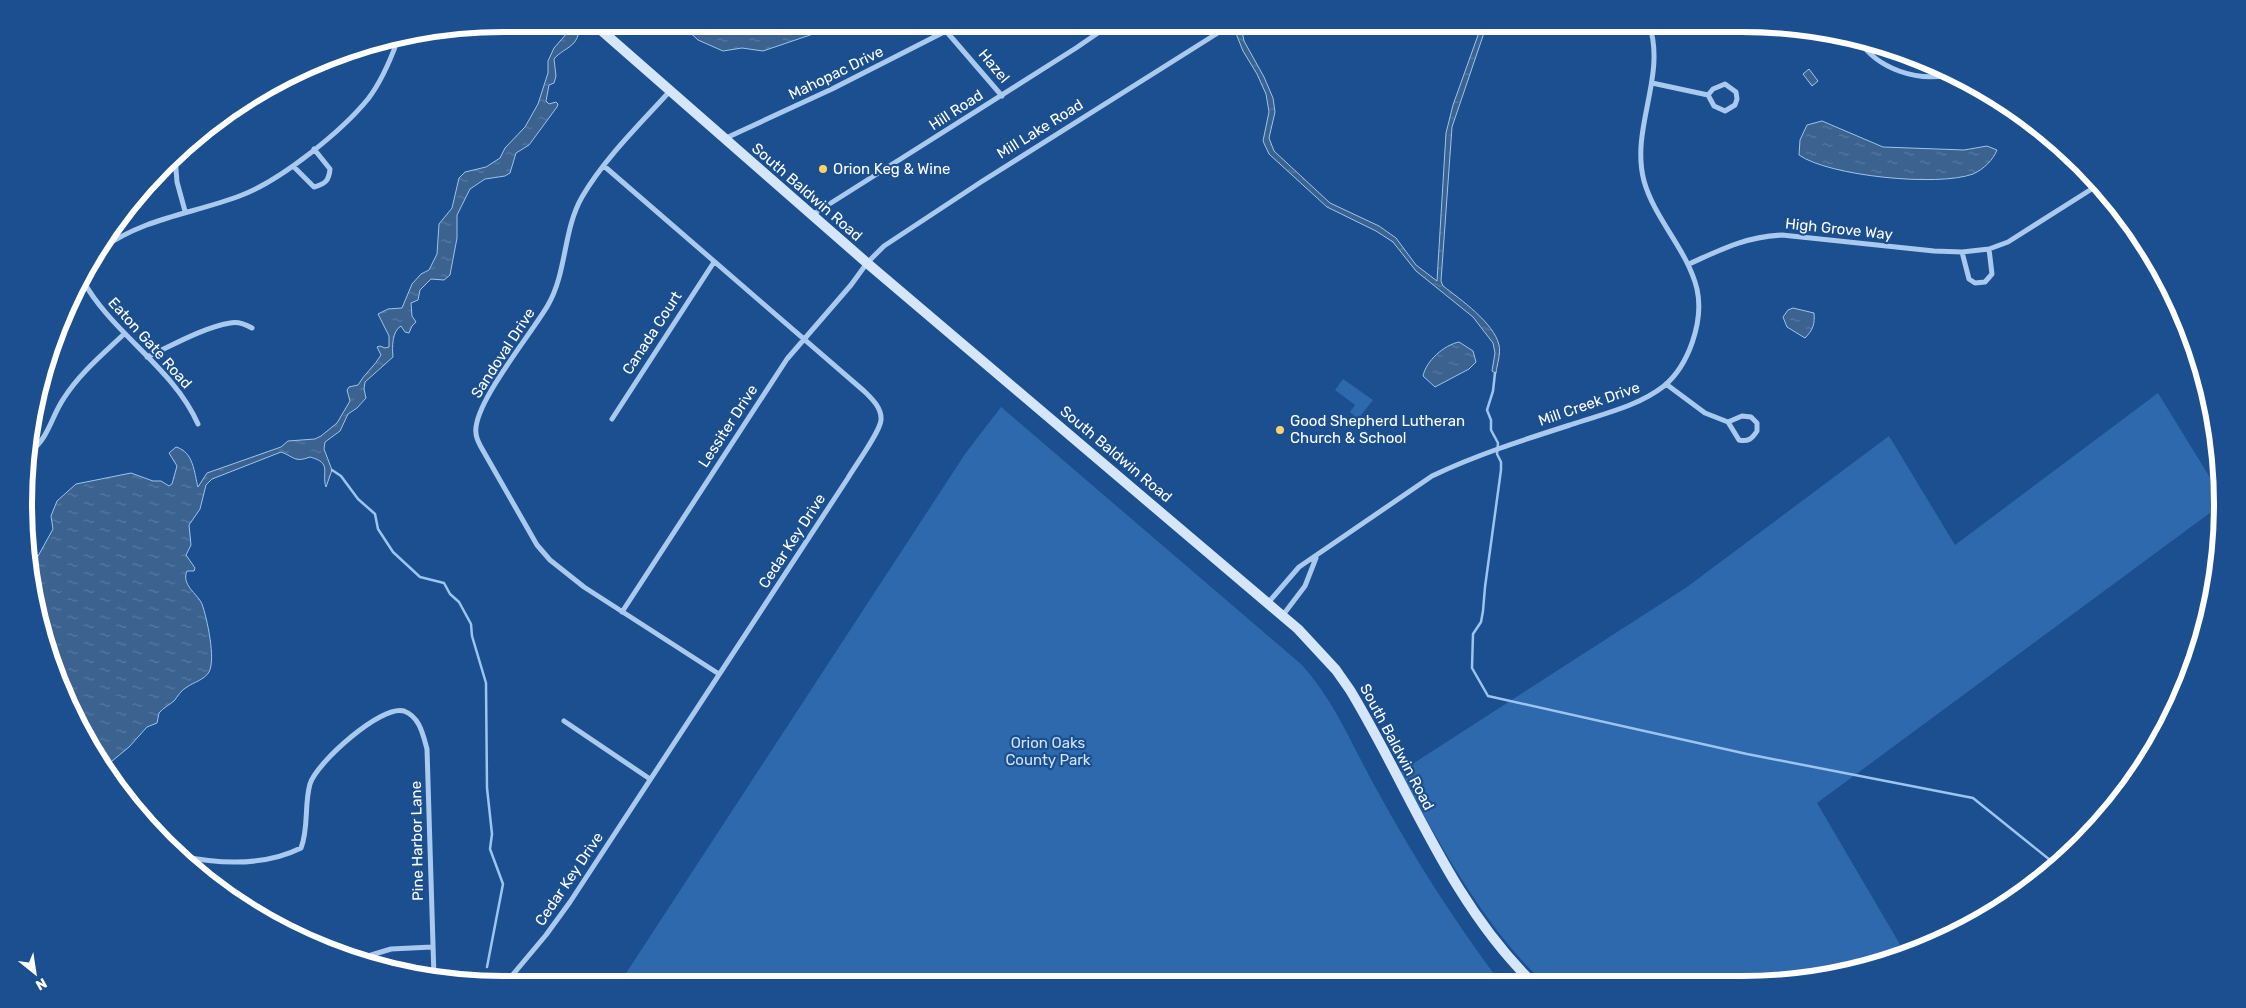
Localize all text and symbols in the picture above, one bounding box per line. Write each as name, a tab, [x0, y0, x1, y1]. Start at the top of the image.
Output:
street label: Mahopac Drive	[786, 42, 886, 104]
street label: Hazel	[975, 45, 1013, 87]
street label: Hill Road	[926, 86, 986, 134]
street label: Mill Lake Road	[994, 95, 1086, 163]
street label: South Baldwin Road	[748, 139, 866, 245]
place label: Orion Keg & Wine	[833, 160, 950, 178]
marker: Orion Keg & Wine	[817, 163, 829, 175]
street label: High Grove Way	[1784, 214, 1894, 244]
street label: Canada Court	[618, 288, 686, 378]
street label: Eaton Gate Road	[104, 294, 196, 392]
street label: Sandoval Drive	[467, 305, 539, 401]
street label: Mill Creek Drive	[1536, 378, 1642, 430]
street label: Lessiter Drive	[695, 381, 761, 471]
street label: South Baldwin Road	[1056, 402, 1176, 506]
place label: Good Shepherd Lutheran Church & School	[1290, 412, 1465, 447]
marker: Good Shepherd Lutheran Church & School	[1274, 424, 1286, 436]
street label: Cedar Key Drive	[755, 490, 829, 592]
street label: South Baldwin Road	[1356, 681, 1438, 813]
park label: Orion Oaks County Park	[1005, 734, 1091, 769]
street label: Pine Harbor Lane	[407, 781, 427, 901]
street label: Cedar Key Drive	[531, 829, 607, 929]
north arrow	[10, 948, 60, 998]
text: N	[33, 974, 50, 994]

